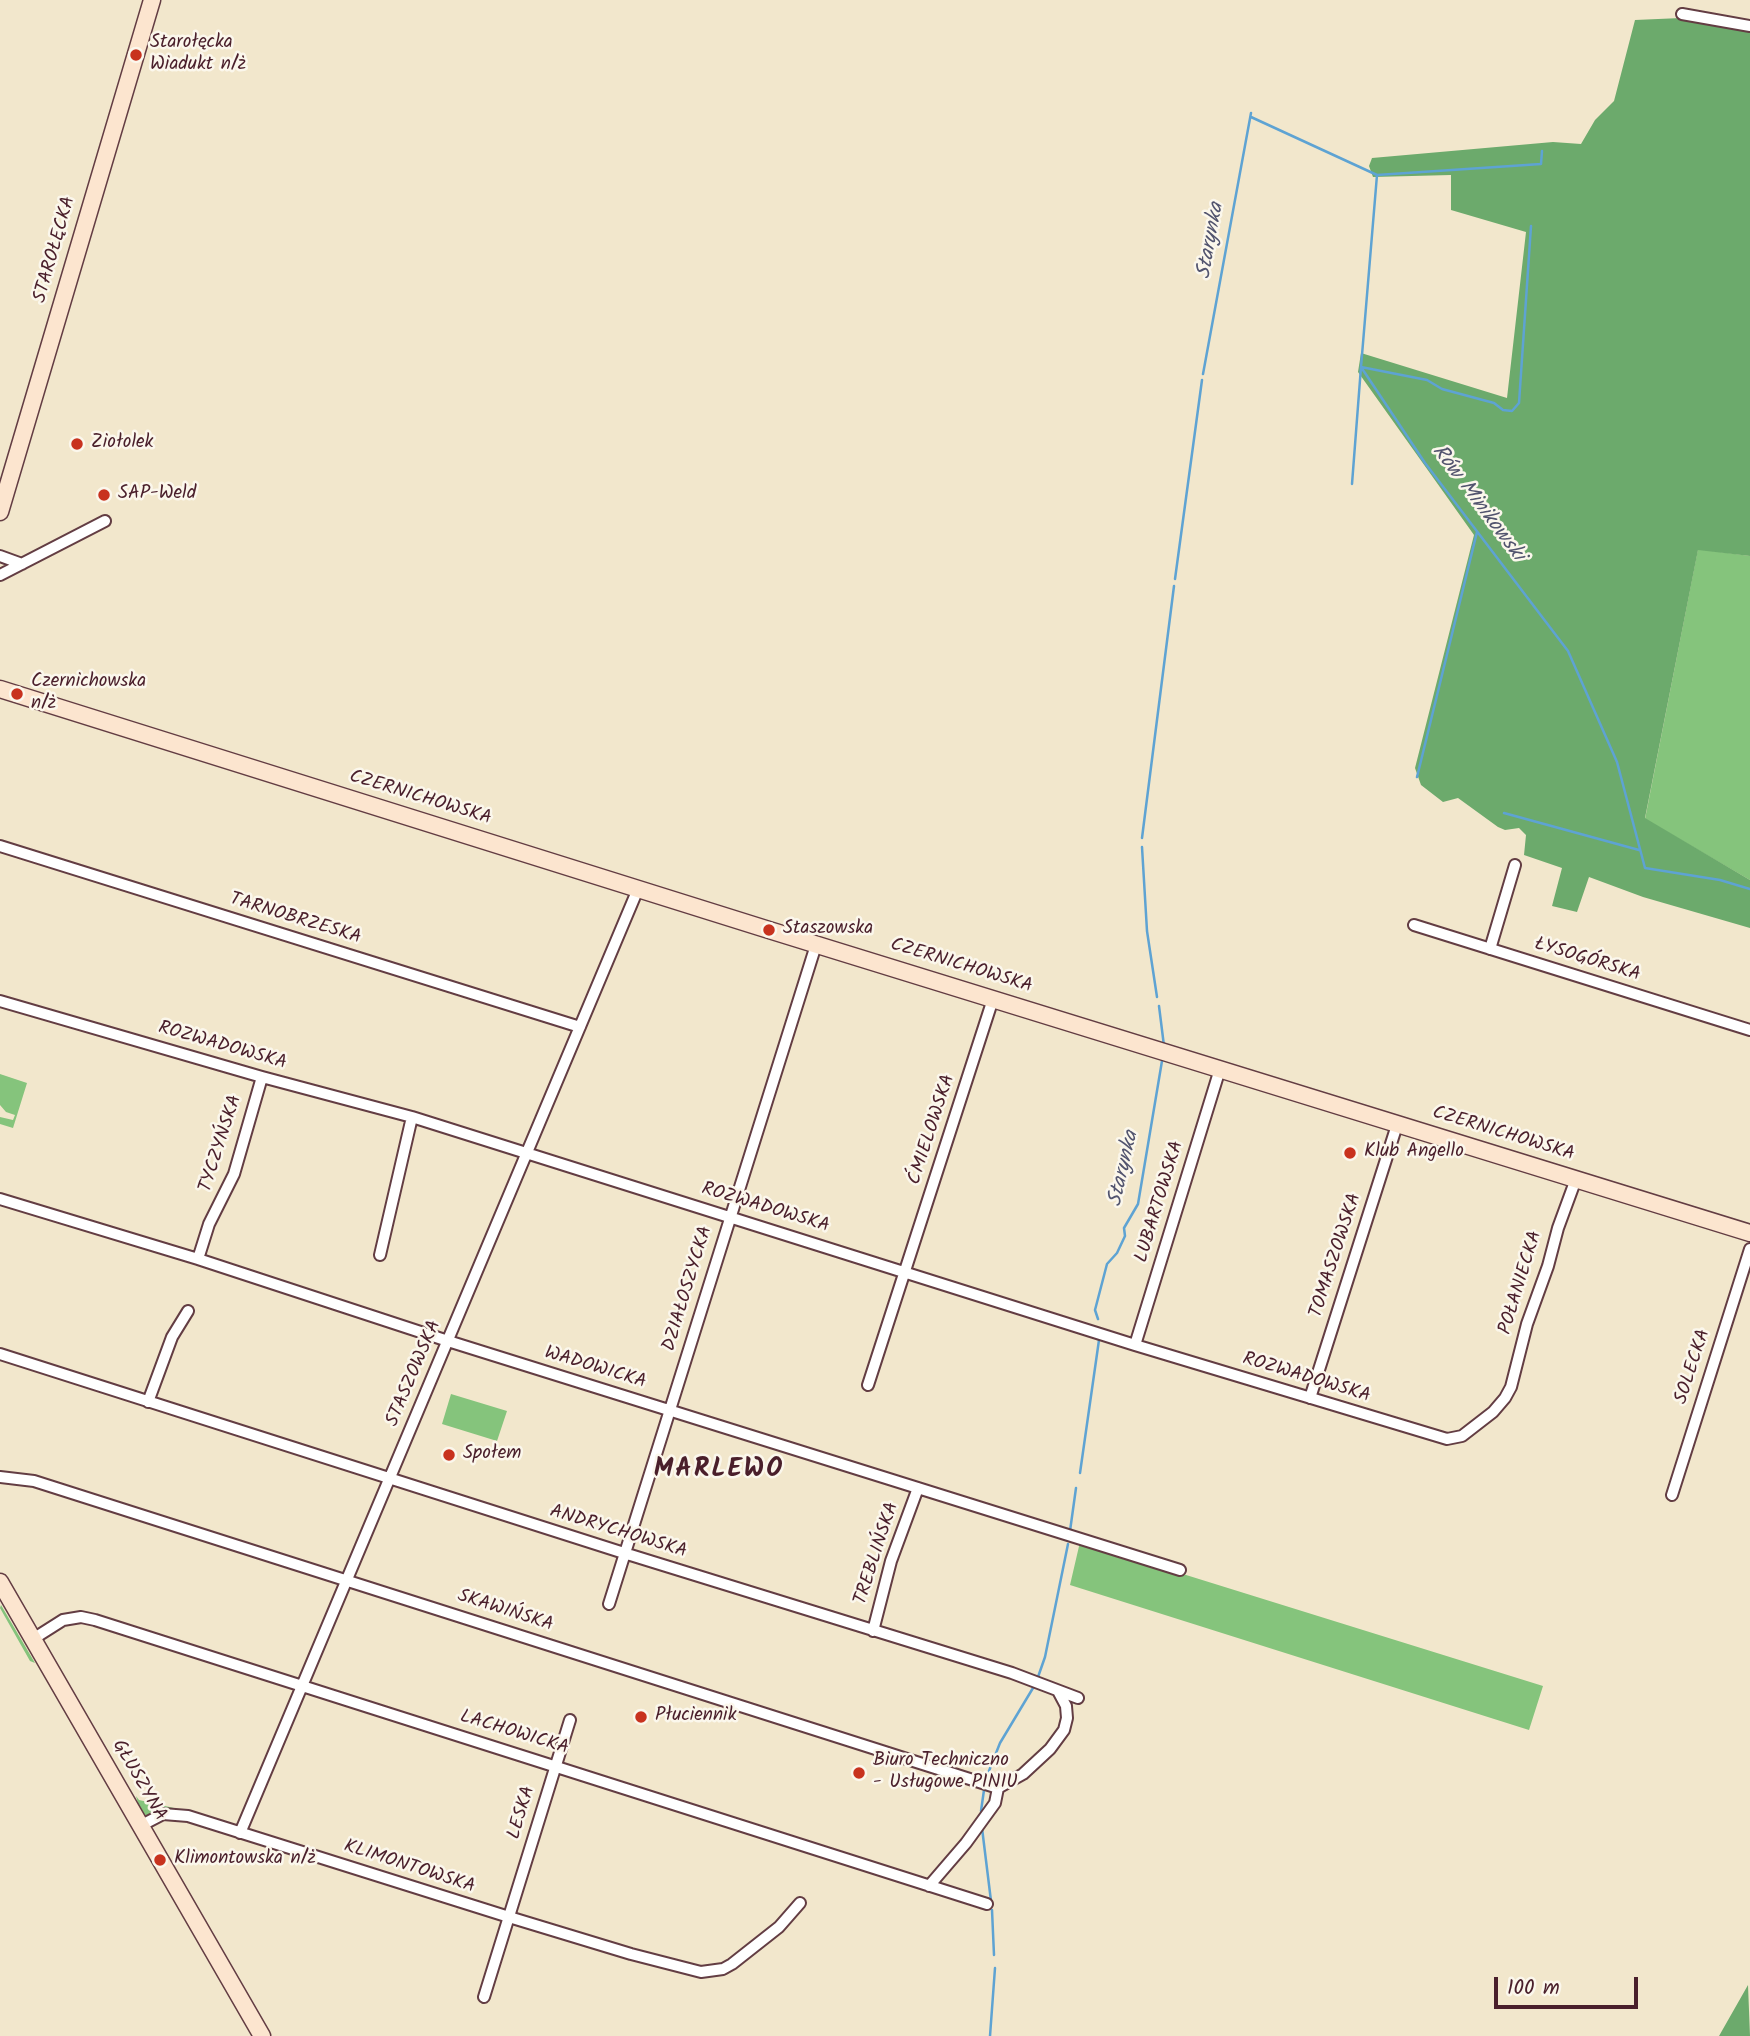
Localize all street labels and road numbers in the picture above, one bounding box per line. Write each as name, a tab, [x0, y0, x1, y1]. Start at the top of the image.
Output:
street label: STAROŁĘCKA	[30, 194, 82, 306]
street label: CZERNICHOWSKA	[346, 767, 494, 831]
street label: TARNOBRZESKA	[227, 889, 363, 951]
street label: ŁYSOGÓRSKA	[1531, 934, 1643, 988]
street label: CZERNICHOWSKA	[887, 935, 1035, 999]
street label: ROZWADOWSKA	[155, 1018, 289, 1076]
street label: ĆMIELOWSKA	[904, 1072, 962, 1188]
street label: TYCZYŃSKA	[196, 1092, 248, 1196]
street label: CZERNICHOWSKA	[1429, 1103, 1577, 1167]
street label: LUBARTOWSKA	[1132, 1138, 1190, 1266]
street label: ROZWADOWSKA	[698, 1179, 832, 1239]
street label: TOMASZOWSKA	[1306, 1191, 1368, 1321]
street label: DZIAŁOSZYCKA	[659, 1224, 719, 1354]
street label: POŁANIECKA	[1495, 1228, 1549, 1338]
street label: STASZOWSKA	[382, 1318, 448, 1430]
street label: SOLECKA	[1671, 1327, 1717, 1407]
street label: WADOWICKA	[541, 1343, 649, 1395]
street label: ROZWADOWSKA	[1239, 1349, 1373, 1409]
street label: TREBLIŃSKA	[851, 1500, 905, 1608]
street label: ANDRYCHOWSKA	[547, 1501, 689, 1565]
street label: SKAWIŃSKA	[454, 1586, 556, 1638]
street label: LACHOWICKA	[457, 1707, 571, 1761]
street label: GŁUSZYNA	[106, 1736, 170, 1826]
street label: LESKA	[504, 1784, 542, 1842]
street label: KLIMONTOWSKA	[341, 1836, 477, 1900]

